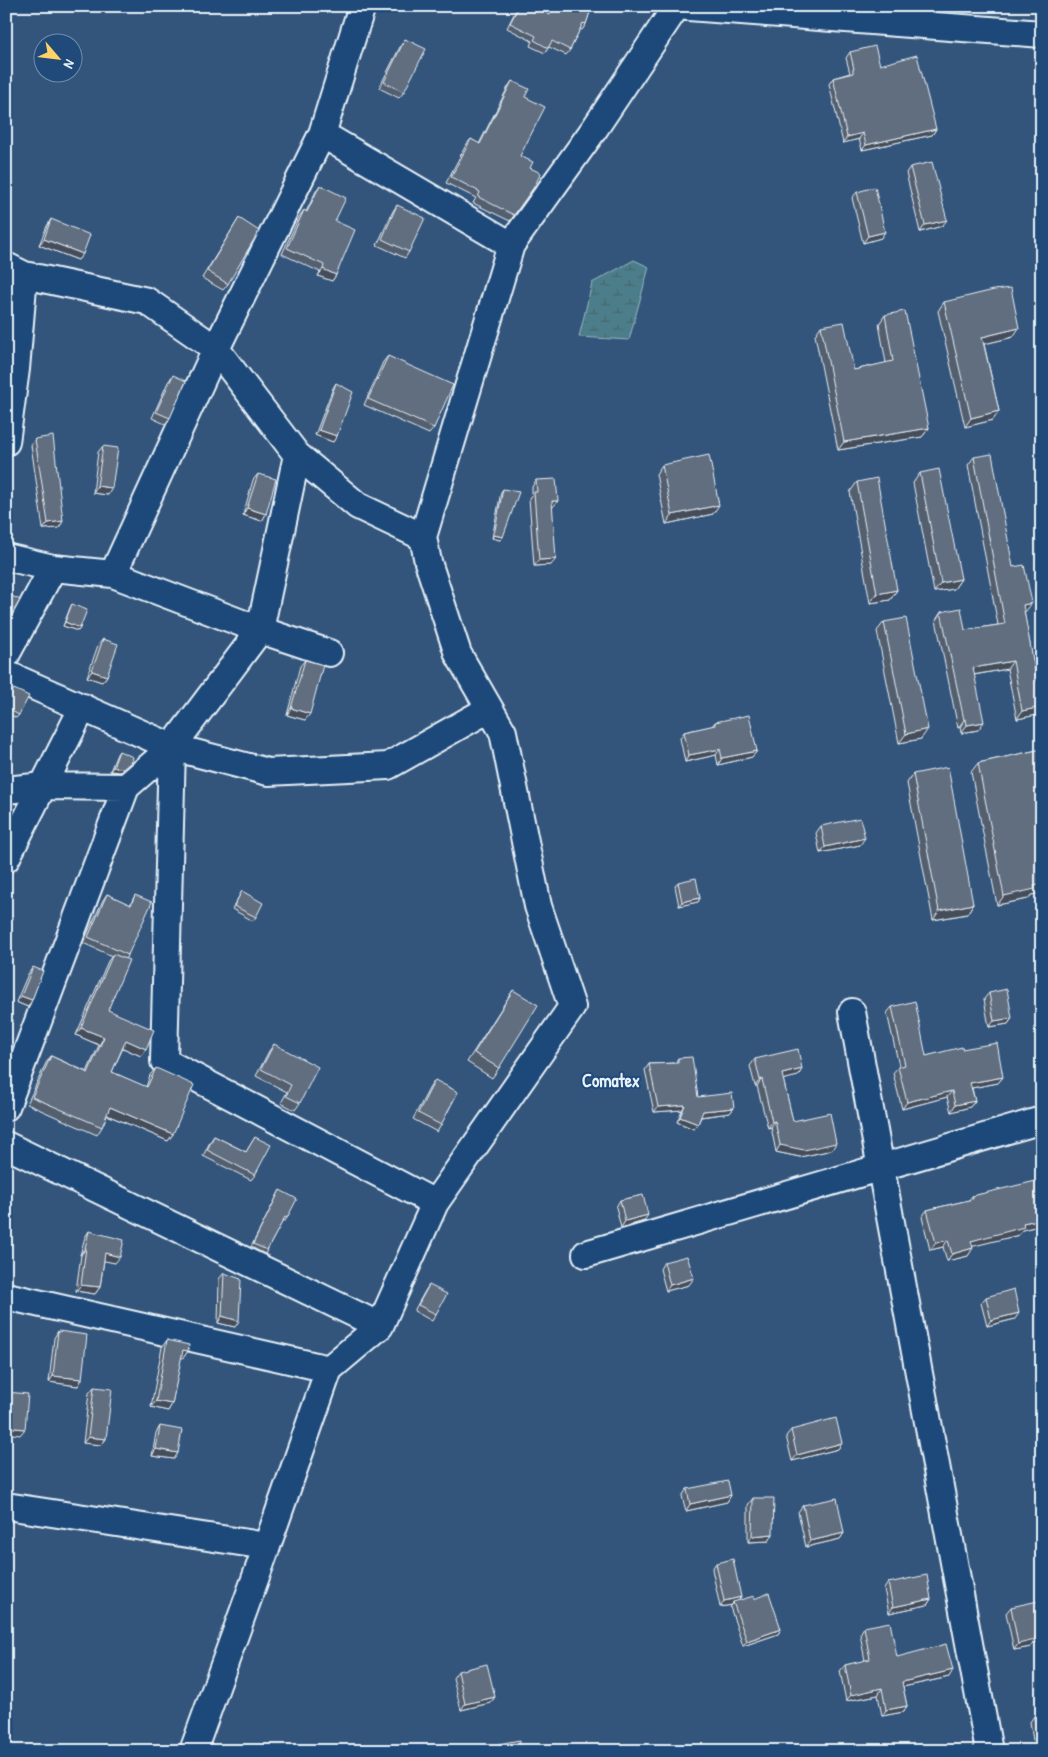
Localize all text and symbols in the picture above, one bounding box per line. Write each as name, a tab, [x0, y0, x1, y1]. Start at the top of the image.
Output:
north arrow	[32, 32, 82, 82]
text: N	[60, 57, 80, 73]
district label: Comatex	[582, 1068, 640, 1093]

